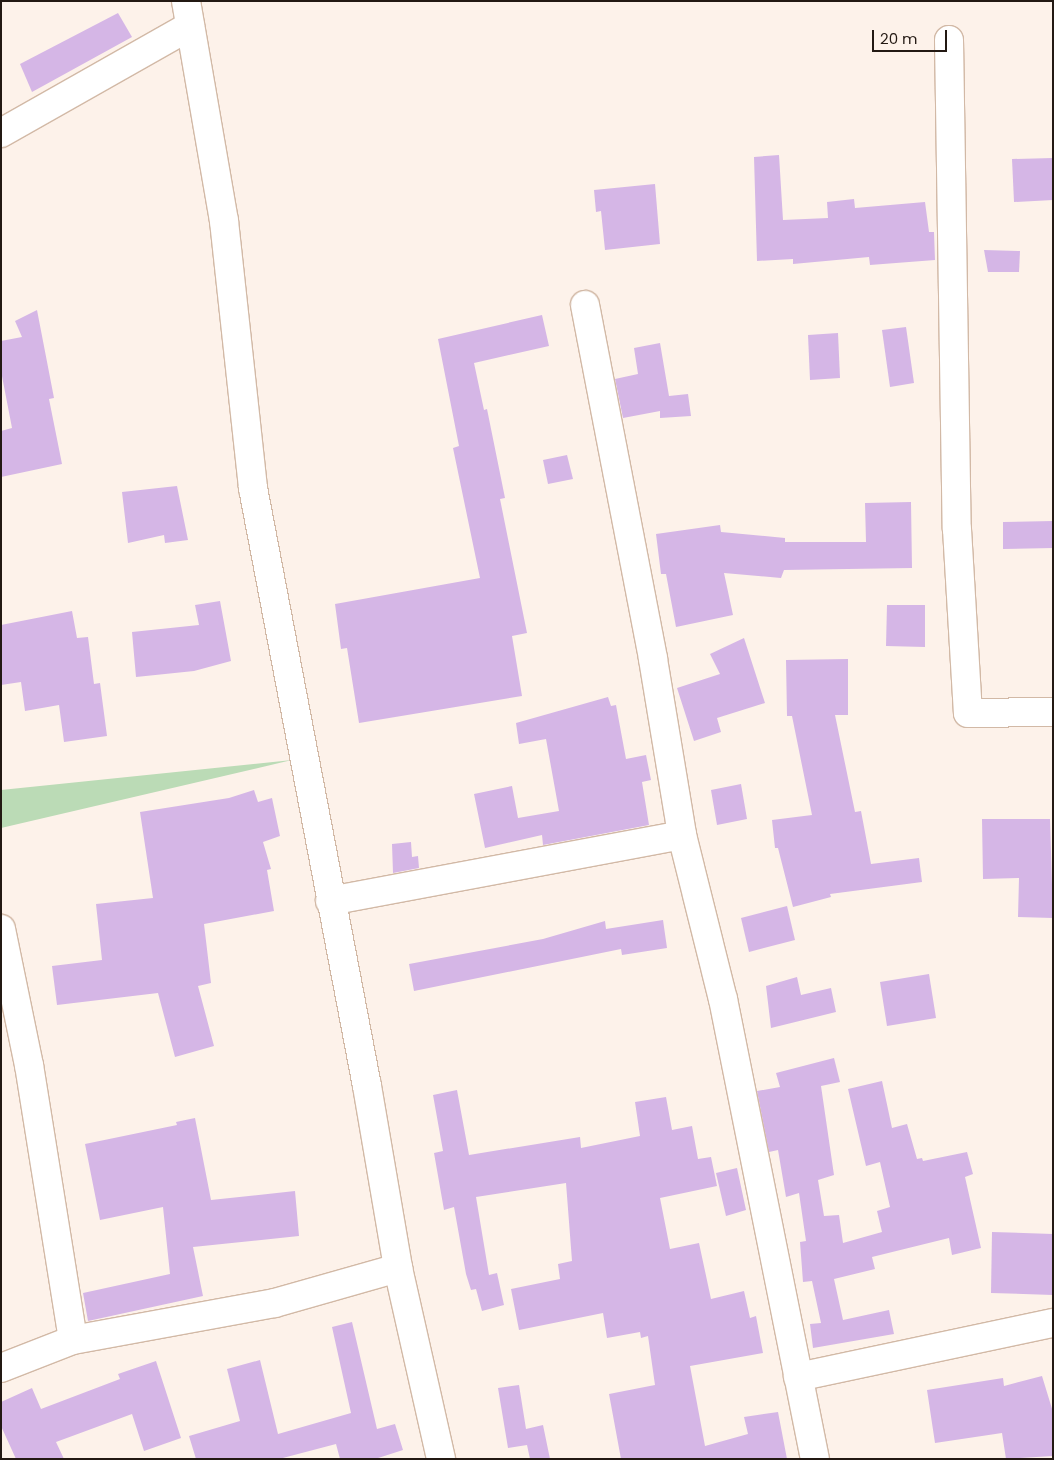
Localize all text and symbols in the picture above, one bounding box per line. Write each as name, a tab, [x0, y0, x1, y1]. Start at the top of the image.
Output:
scale bar	[874, 20, 949, 52]
text: 20 m	[880, 28, 918, 49]

